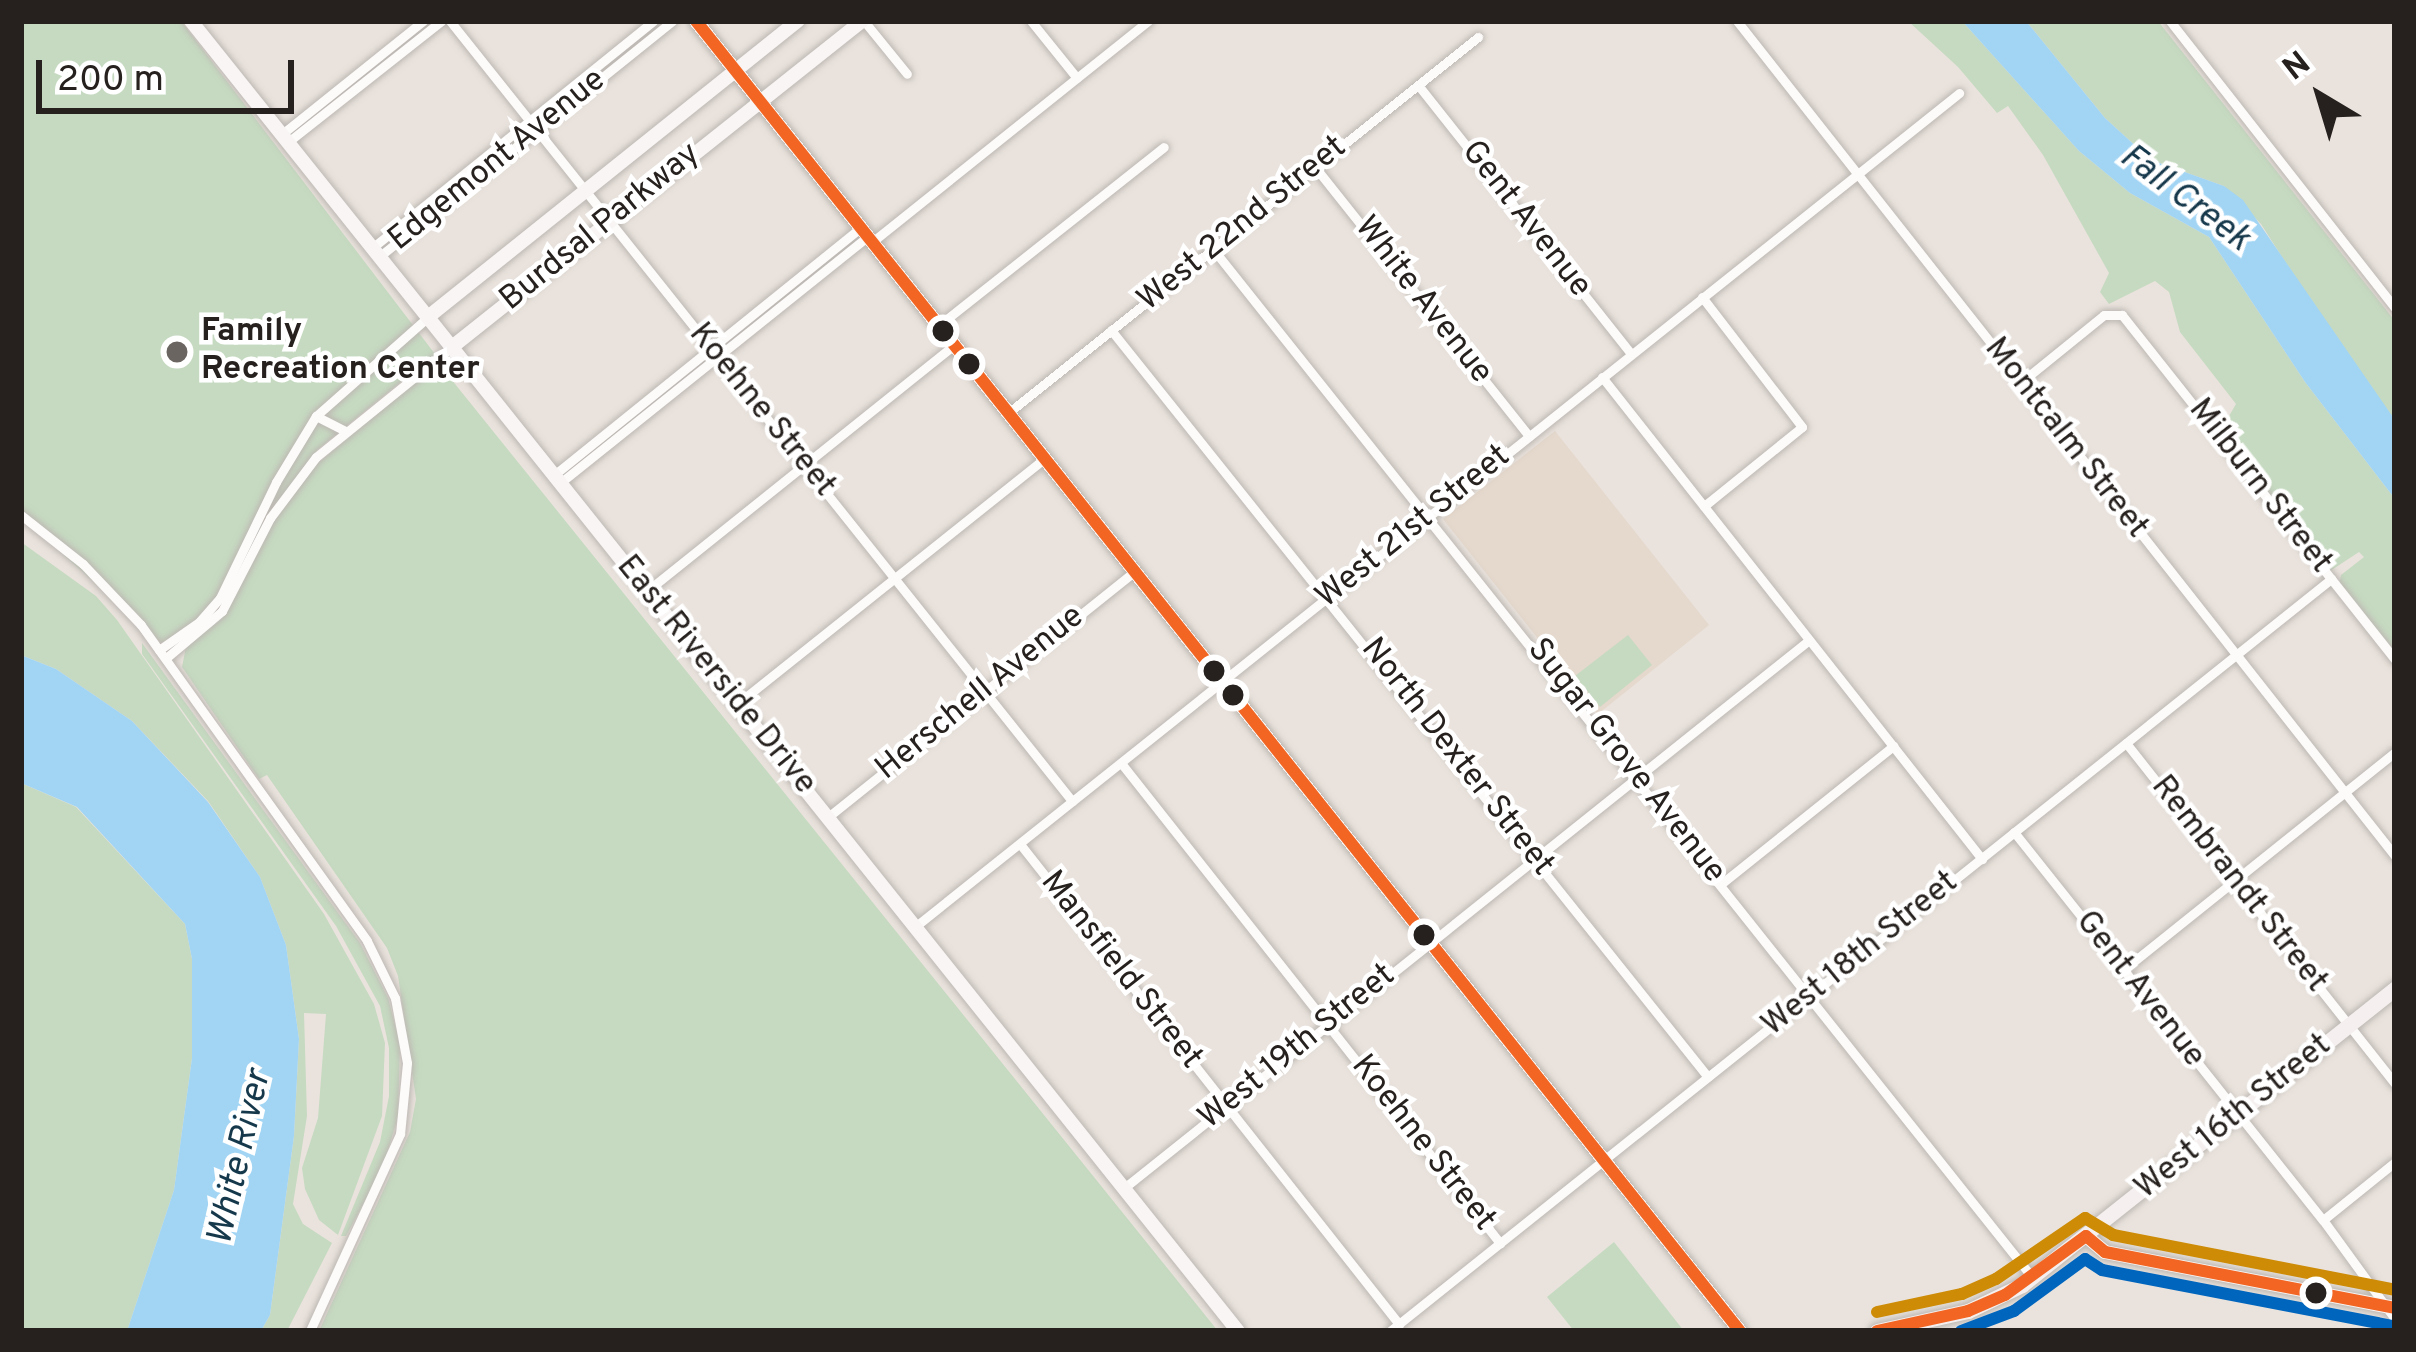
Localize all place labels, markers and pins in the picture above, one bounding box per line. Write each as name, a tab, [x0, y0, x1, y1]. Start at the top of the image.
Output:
place label: Family Recreation Center	[201, 313, 480, 391]
unlabelled marker	[932, 320, 954, 342]
marker: Family Recreation Center	[164, 339, 190, 365]
unlabelled marker	[958, 353, 980, 375]
unlabelled marker	[1203, 660, 1225, 682]
unlabelled marker	[1222, 684, 1244, 706]
unlabelled marker	[1413, 924, 1435, 946]
unlabelled marker	[2305, 1282, 2327, 1304]

